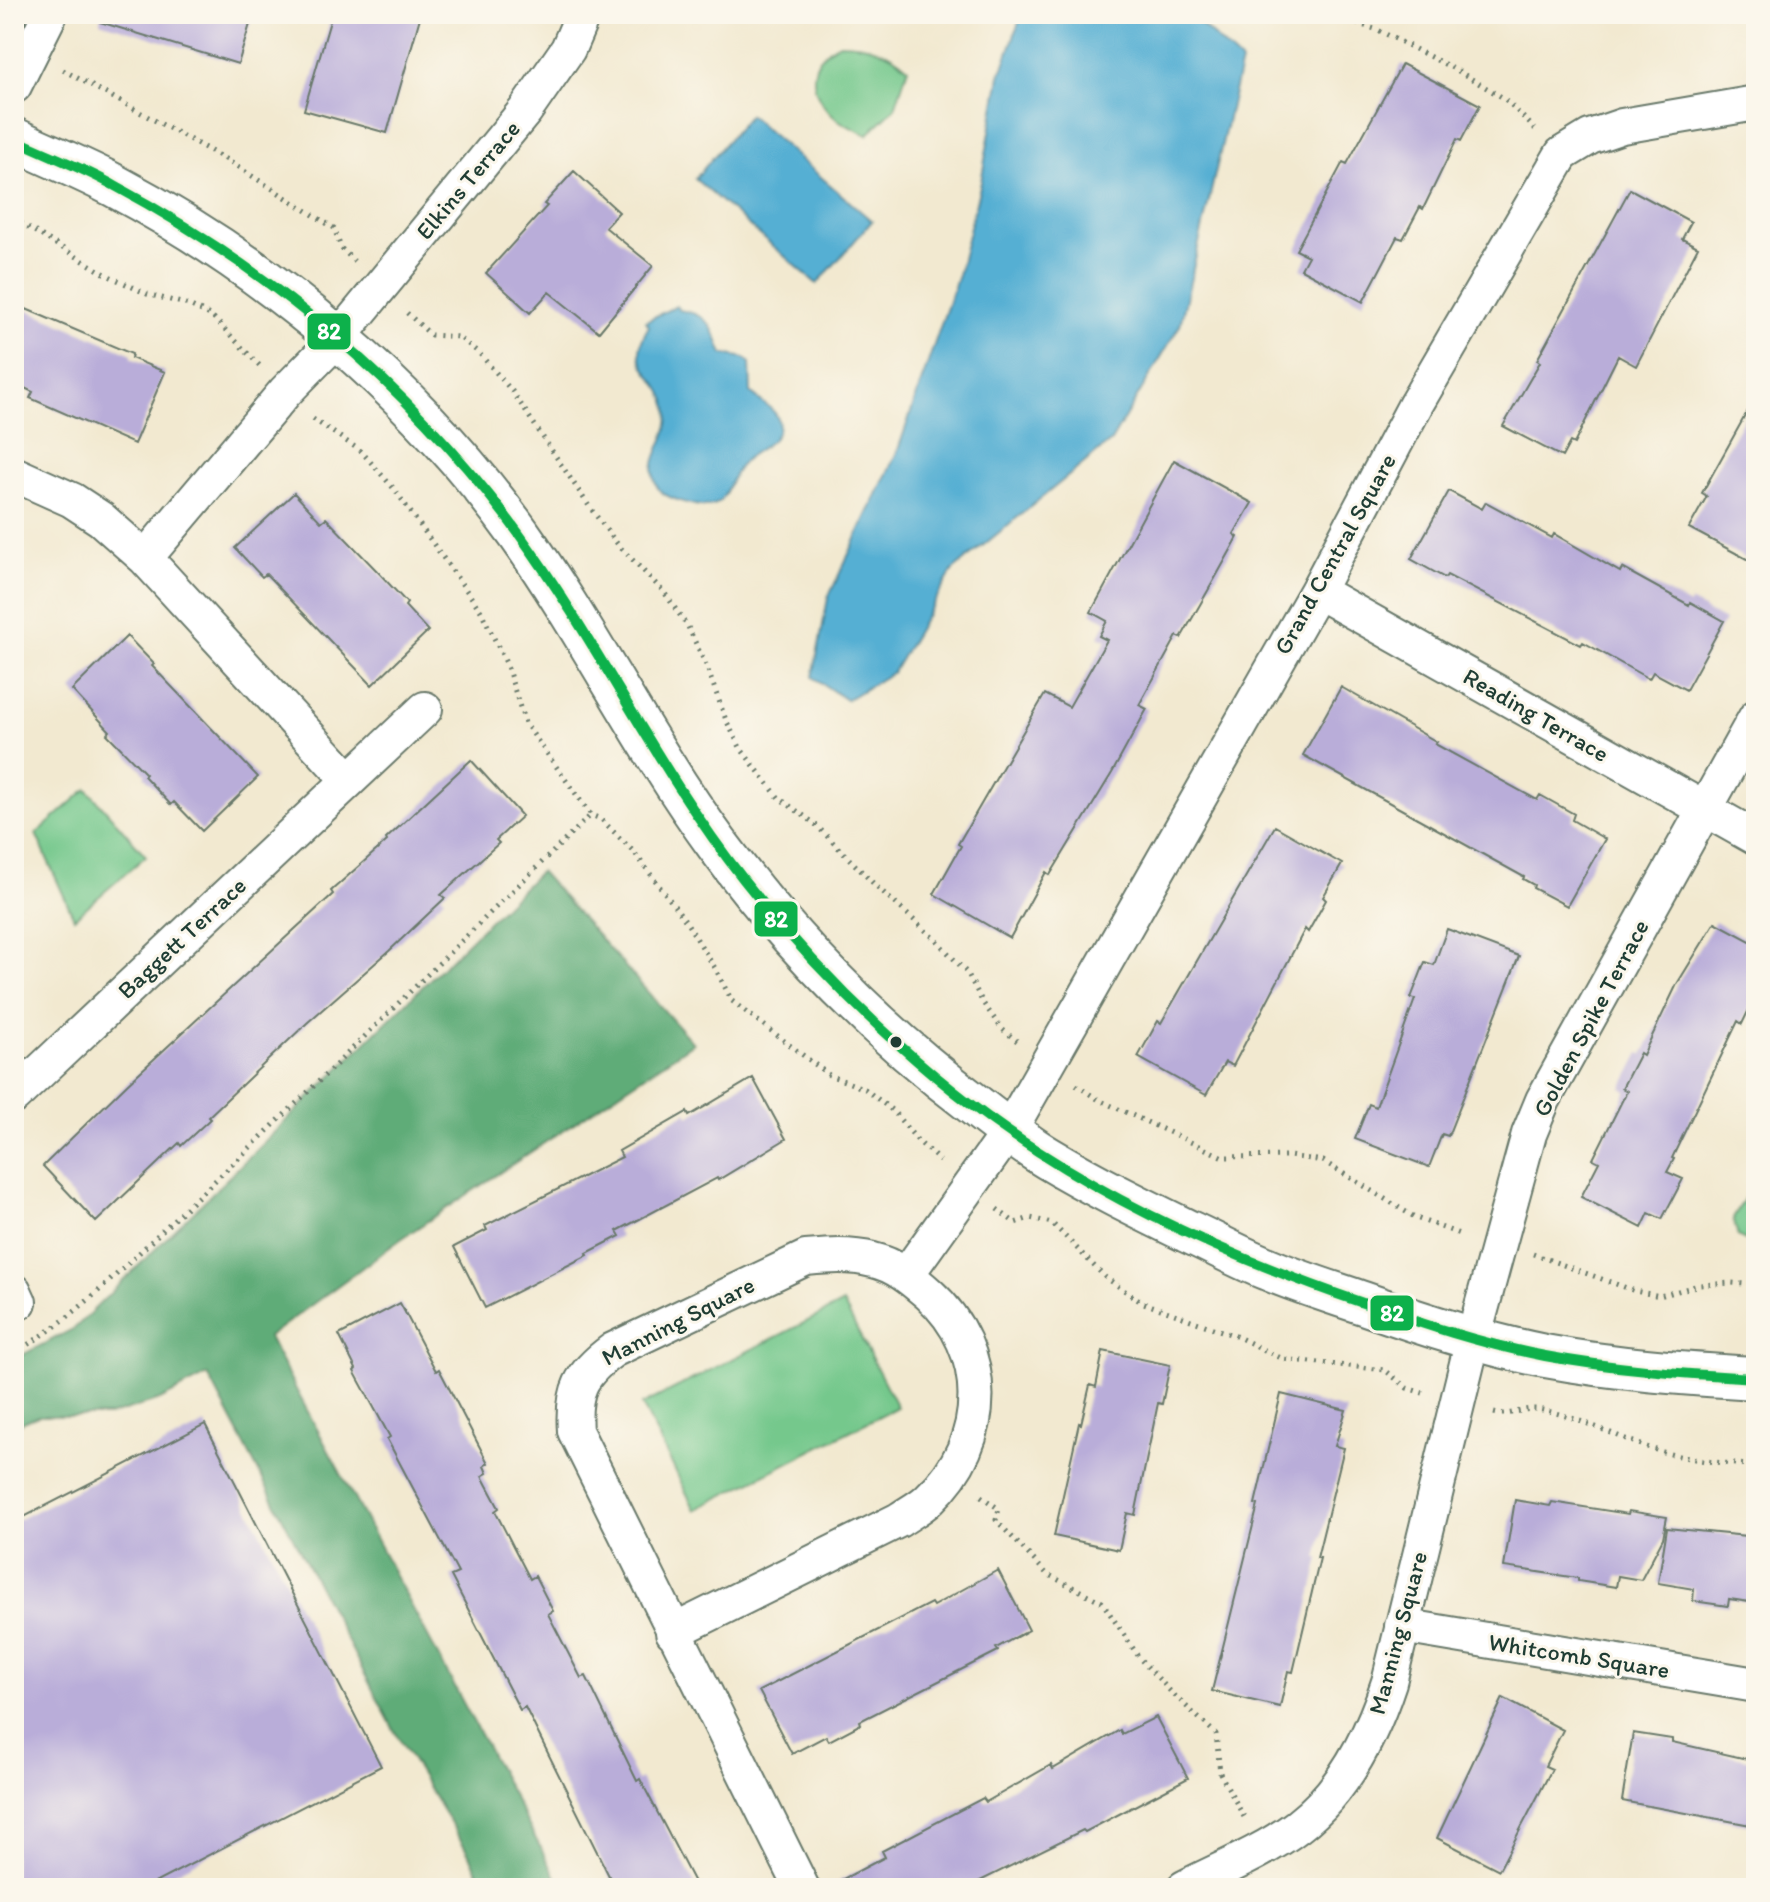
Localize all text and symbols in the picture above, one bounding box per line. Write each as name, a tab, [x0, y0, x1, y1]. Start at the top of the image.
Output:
street label: Elkins Terrace	[409, 114, 526, 245]
line badge: 82	[306, 312, 352, 351]
text: 82	[317, 318, 341, 345]
street label: Grand Central Square	[1267, 448, 1402, 659]
street label: Reading Terrace	[1458, 661, 1614, 768]
street label: Baggett Terrace	[111, 871, 252, 1005]
line badge: 82	[753, 900, 799, 938]
text: 82	[764, 906, 788, 933]
street label: Golden Spike Terrace	[1526, 914, 1655, 1121]
unlabelled marker	[888, 1034, 904, 1050]
street label: Manning Square	[596, 1270, 759, 1372]
line badge: 82	[1369, 1294, 1415, 1332]
text: 82	[1380, 1300, 1404, 1327]
street label: Manning Square	[1362, 1548, 1433, 1718]
street label: Whitcomb Square	[1487, 1627, 1672, 1684]

